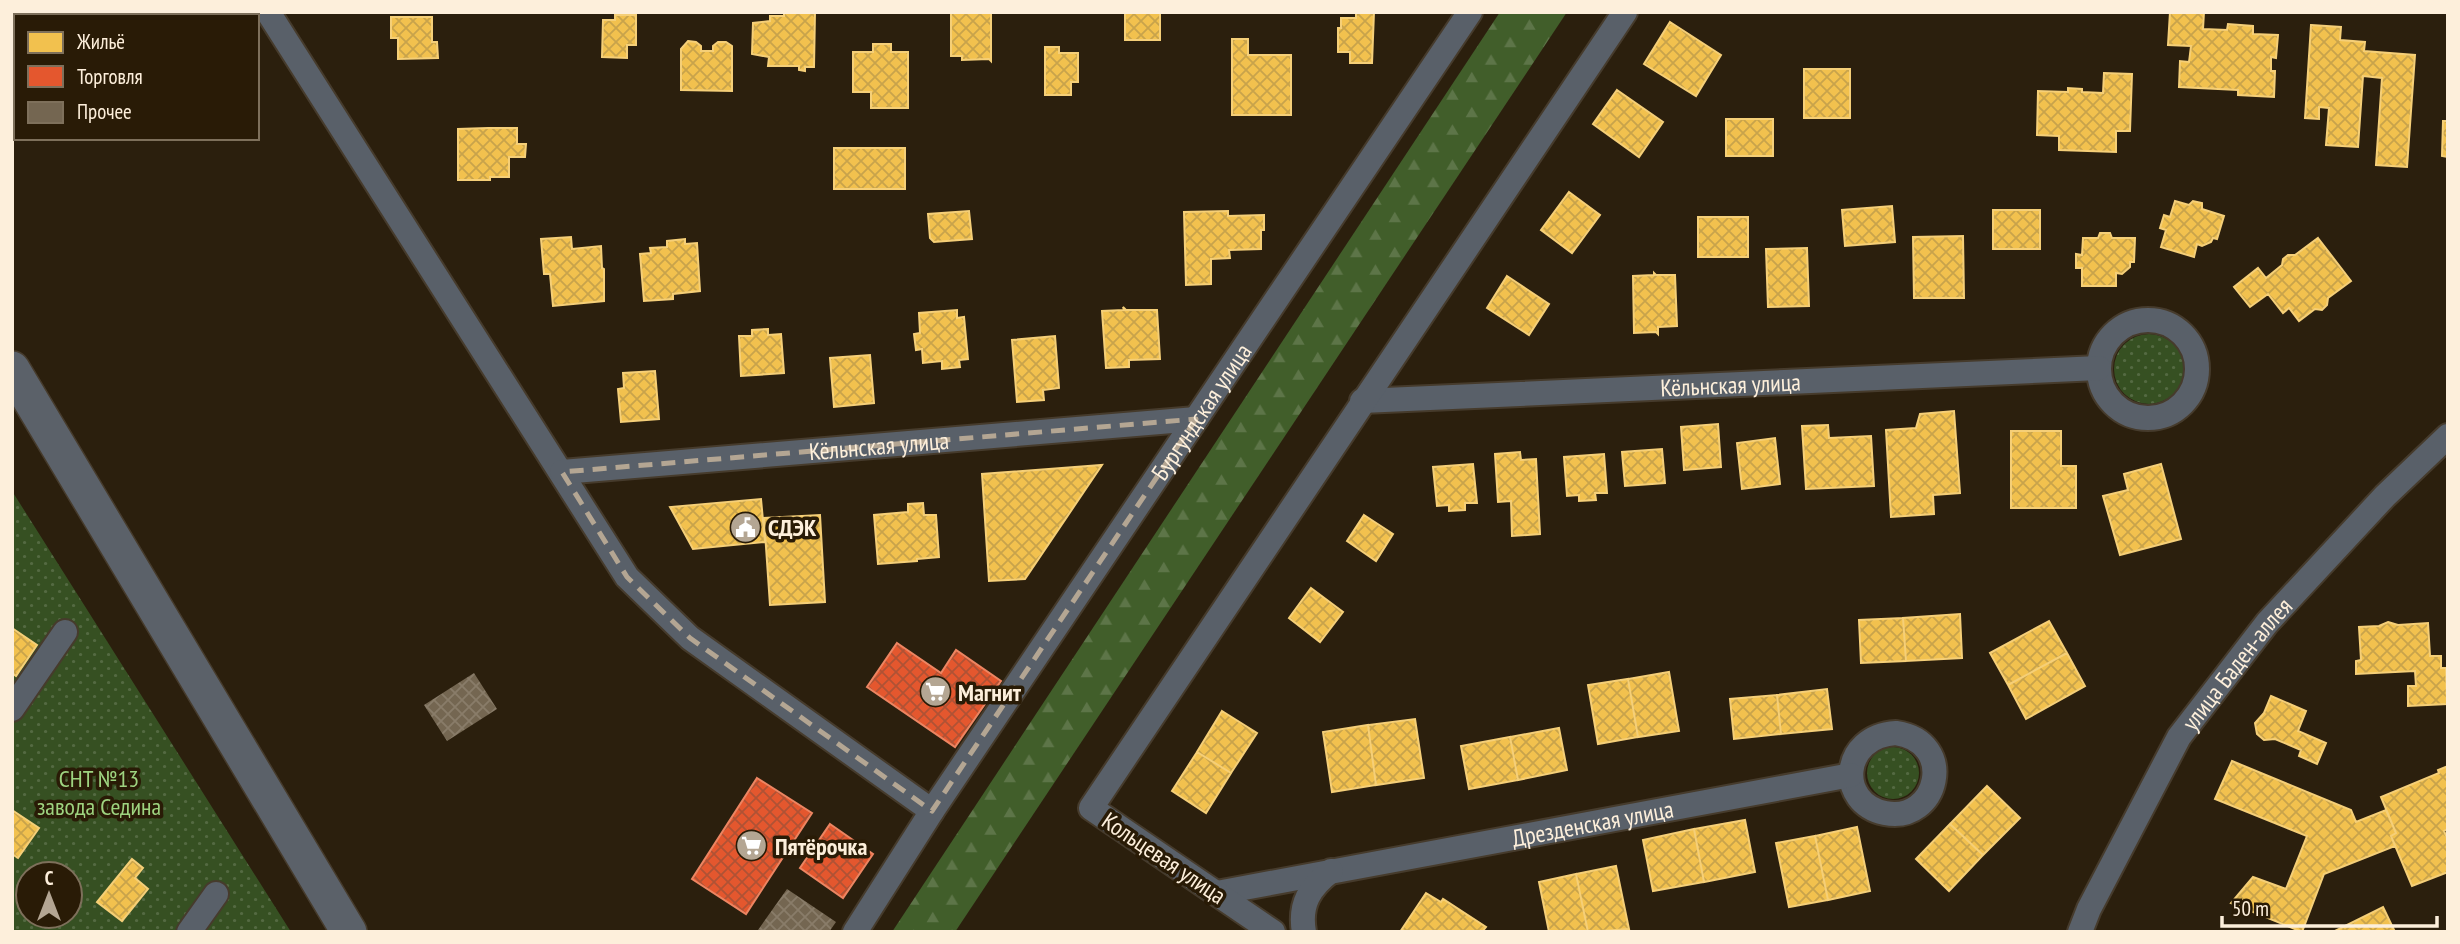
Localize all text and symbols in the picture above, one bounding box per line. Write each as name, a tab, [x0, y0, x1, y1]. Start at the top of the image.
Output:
legend	[14, 14, 259, 140]
text: Жильё	[76, 28, 125, 55]
text: Торговля	[77, 63, 143, 90]
text: Прочее	[77, 98, 132, 125]
street label: Бургундская улица	[1144, 337, 1258, 486]
street label: Кёльнская улица	[1660, 366, 1801, 403]
street label: Кёльнская улица	[808, 424, 950, 467]
public building icon: СДЭК	[728, 510, 762, 544]
place label: СДЭК	[768, 512, 817, 543]
street label: улица Баден-аллея	[2175, 591, 2299, 736]
supermarket icon: Магнит	[918, 675, 952, 709]
place label: Магнит	[958, 677, 1022, 708]
park label: СНТ №13 завода Седина	[37, 763, 161, 822]
street label: Дрезденская улица	[1509, 793, 1676, 853]
street label: Кольцевая улица	[1096, 805, 1232, 911]
supermarket icon: Пятёрочка	[735, 829, 769, 863]
place label: Пятёрочка	[775, 831, 867, 862]
north arrow	[14, 860, 84, 930]
text: С	[45, 866, 54, 890]
scale bar	[2222, 884, 2437, 928]
text: 50 m	[2232, 895, 2269, 922]

